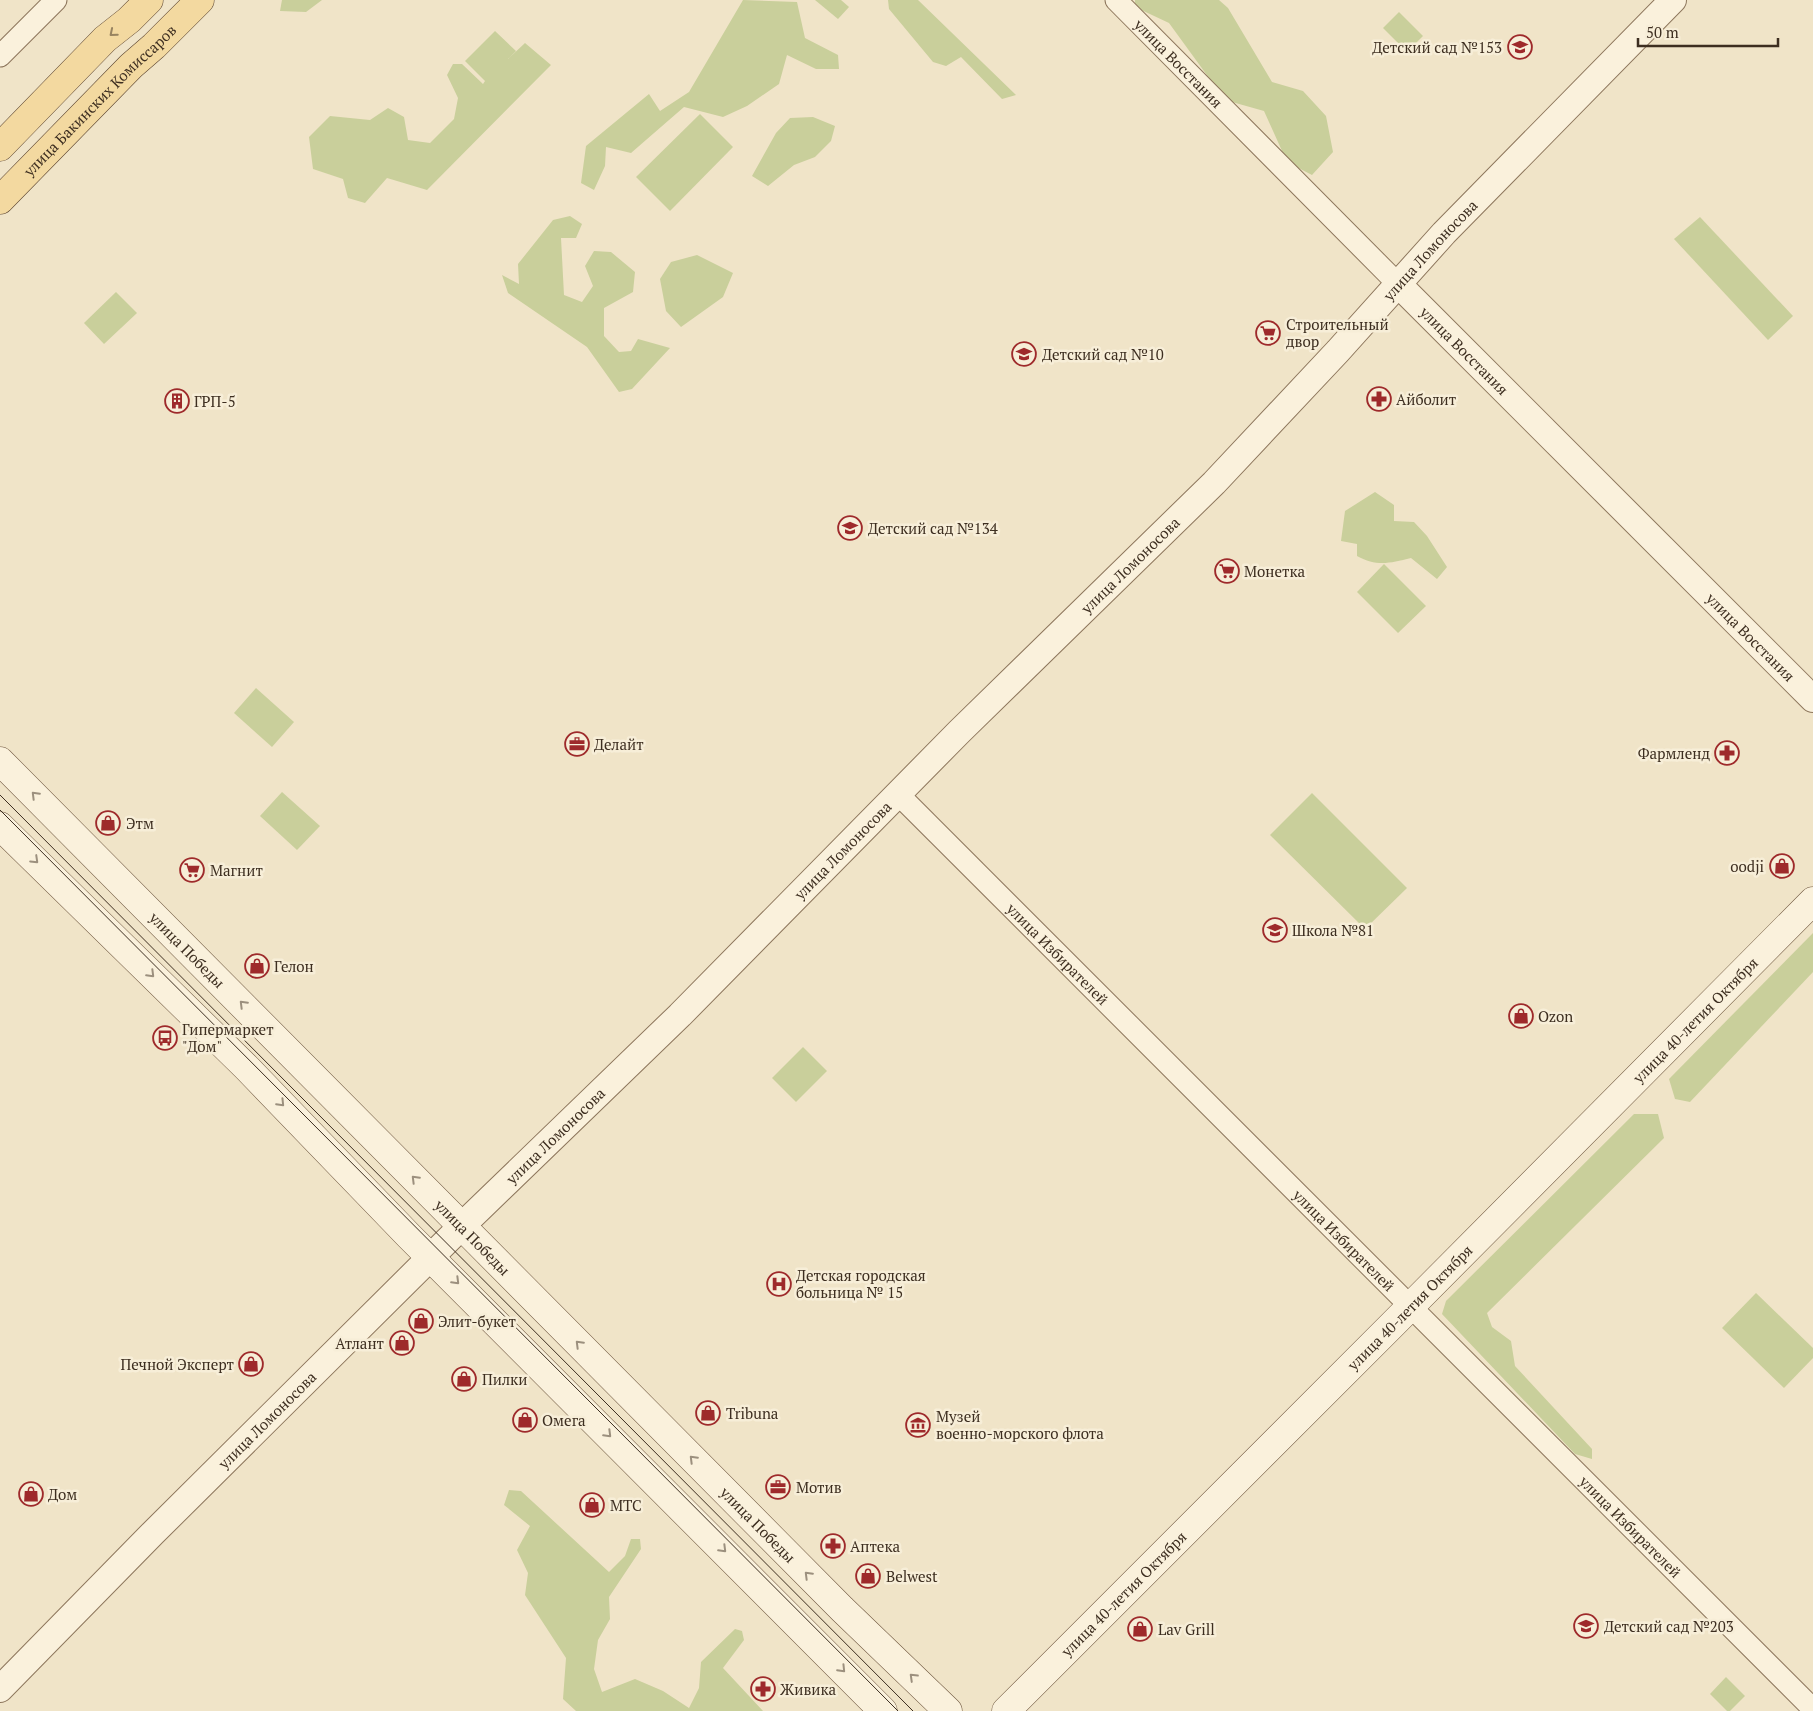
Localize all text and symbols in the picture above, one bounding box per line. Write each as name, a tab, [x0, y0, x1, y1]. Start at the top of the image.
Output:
street label: улица Восстания	[1130, 14, 1227, 112]
scale bar	[1638, 15, 1778, 47]
street label: улица Бакинских Комиссаров	[18, 20, 180, 181]
text: 50 m	[1646, 22, 1679, 42]
one-way arrow	[110, 28, 119, 36]
school or university icon: Детский сад №153	[1507, 34, 1533, 60]
place label: Детский сад №153	[1372, 37, 1502, 57]
street label: улица Ломоносова	[1378, 195, 1482, 305]
street label: улица Восстания	[1415, 301, 1513, 399]
place label: Строительный двор	[1286, 314, 1389, 351]
supermarket icon: Строительный двор	[1255, 320, 1281, 346]
school or university icon: Детский сад №10	[1011, 341, 1037, 367]
place label: Детский сад №10	[1042, 344, 1164, 364]
pharmacy icon: Айболит	[1366, 386, 1392, 412]
building icon: ГРП-5	[164, 388, 190, 414]
place label: Айболит	[1396, 389, 1457, 409]
place label: ГРП-5	[194, 391, 236, 411]
street label: улица Ломоносова	[1076, 512, 1184, 618]
school or university icon: Детский сад №134	[837, 515, 863, 541]
place label: Детский сад №134	[868, 518, 998, 538]
supermarket icon: Монетка	[1214, 558, 1240, 584]
place label: Монетка	[1244, 561, 1306, 581]
street label: улица Восстания	[1702, 588, 1799, 685]
office icon: Делайт	[564, 731, 590, 757]
place label: Делайт	[594, 734, 644, 754]
pharmacy icon: Фармленд	[1714, 740, 1740, 766]
place label: Фармленд	[1638, 743, 1710, 763]
one-way arrow	[31, 792, 40, 801]
street label: улица Ломоносова	[789, 796, 896, 904]
shop icon: Этм	[95, 810, 121, 836]
place label: Этм	[126, 813, 154, 833]
shop icon: oodji	[1769, 853, 1795, 879]
one-way arrow	[29, 854, 38, 863]
place label: oodji	[1730, 856, 1764, 876]
supermarket icon: Магнит	[179, 857, 205, 883]
place label: Магнит	[210, 860, 263, 880]
street label: улица Избирателей	[1002, 898, 1113, 1009]
street label: улица Победы	[145, 907, 230, 992]
school or university icon: Школа №81	[1262, 917, 1288, 943]
place label: Школа №81	[1292, 920, 1374, 940]
shop icon: Гелон	[244, 953, 270, 979]
street label: улица 40-летия Октября	[1628, 953, 1762, 1088]
place label: Гелон	[274, 956, 314, 976]
one-way arrow	[145, 968, 154, 977]
one-way arrow	[240, 1001, 249, 1010]
shop icon: Ozon	[1508, 1003, 1534, 1029]
place label: Ozon	[1538, 1006, 1573, 1026]
place label: Гипермаркет "Дом"	[182, 1019, 274, 1056]
bus stop icon: Гипермаркет "Дом"	[152, 1025, 178, 1051]
street label: улица Ломоносова	[501, 1083, 609, 1189]
one-way arrow	[275, 1098, 284, 1107]
one-way arrow	[412, 1175, 421, 1184]
street label: улица Избирателей	[1288, 1184, 1399, 1295]
street label: улица Победы	[430, 1194, 515, 1279]
street label: улица 40-летия Октября	[1342, 1240, 1477, 1375]
place label: Детская городская больница № 15	[796, 1265, 926, 1302]
hospital icon: Детская городская больница № 15	[766, 1271, 792, 1297]
one-way arrow	[450, 1276, 459, 1285]
shop icon: Элит-букет	[408, 1308, 434, 1334]
place label: Элит-букет	[438, 1311, 517, 1331]
shop icon: Атлант	[389, 1330, 415, 1356]
place label: Атлант	[335, 1333, 385, 1353]
one-way arrow	[576, 1340, 585, 1349]
shop icon: Печной Эксперт	[238, 1351, 264, 1377]
place label: Печной Эксперт	[120, 1354, 235, 1374]
shop icon: Пилки	[451, 1366, 477, 1392]
street label: улица Ломоносова	[213, 1367, 320, 1474]
place label: Пилки	[482, 1369, 527, 1389]
shop icon: Tribuna	[695, 1400, 721, 1426]
place label: Tribuna	[726, 1403, 779, 1423]
place label: Музей военно-морского флота	[936, 1406, 1104, 1443]
shop icon: Омега	[512, 1407, 538, 1433]
place label: Омега	[542, 1410, 586, 1430]
museum icon: Музей военно-морского флота	[905, 1412, 931, 1438]
one-way arrow	[602, 1428, 611, 1437]
one-way arrow	[690, 1456, 699, 1465]
street label: улица Избирателей	[1575, 1471, 1686, 1582]
office icon: Мотив	[765, 1474, 791, 1500]
place label: Мотив	[796, 1477, 842, 1497]
shop icon: Дом	[18, 1481, 44, 1507]
street label: улица Победы	[715, 1482, 800, 1567]
place label: Дом	[48, 1484, 77, 1504]
shop icon: МТС	[579, 1492, 605, 1518]
place label: МТС	[610, 1495, 642, 1515]
street label: улица 40-летия Октября	[1056, 1527, 1190, 1661]
pharmacy icon: Аптека	[820, 1533, 846, 1559]
place label: Аптека	[850, 1536, 900, 1556]
one-way arrow	[717, 1543, 726, 1552]
shop icon: Belwest	[855, 1563, 881, 1589]
place label: Belwest	[886, 1566, 938, 1586]
one-way arrow	[805, 1571, 814, 1580]
school or university icon: Детский сад №203	[1573, 1613, 1599, 1639]
shop icon: Lav Grill	[1127, 1616, 1153, 1642]
place label: Детский сад №203	[1604, 1616, 1734, 1636]
place label: Lav Grill	[1158, 1619, 1215, 1639]
one-way arrow	[836, 1664, 845, 1673]
one-way arrow	[910, 1674, 919, 1683]
pharmacy icon: Живика	[750, 1676, 776, 1702]
place label: Живика	[780, 1679, 837, 1699]

